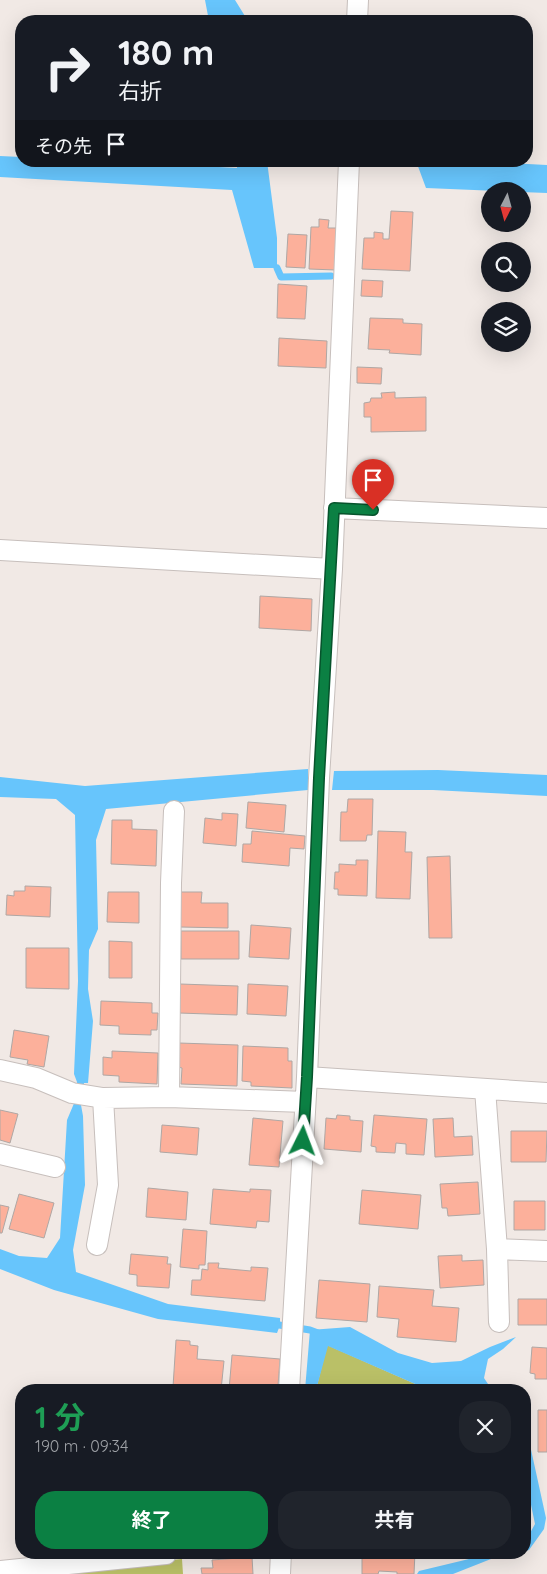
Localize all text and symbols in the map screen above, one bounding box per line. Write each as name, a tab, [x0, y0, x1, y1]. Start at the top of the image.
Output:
text: 180 m	[118, 30, 214, 74]
icon: right	[35, 35, 100, 100]
text: 右折	[118, 77, 162, 105]
icon: arrive	[102, 130, 130, 158]
text: その先	[35, 134, 92, 158]
north arrow	[481, 182, 531, 232]
map controls	[481, 182, 531, 352]
button: search	[481, 242, 531, 292]
button: layers	[481, 302, 531, 352]
pin	[352, 459, 394, 510]
icon: arrive	[359, 466, 387, 494]
position arrow	[276, 1114, 328, 1166]
text: 1 分	[35, 1398, 85, 1436]
button: close	[459, 1401, 511, 1453]
text: 190 m · 09:34	[35, 1436, 128, 1456]
button: 終了	[35, 1491, 268, 1549]
button: 共有	[278, 1491, 511, 1549]

